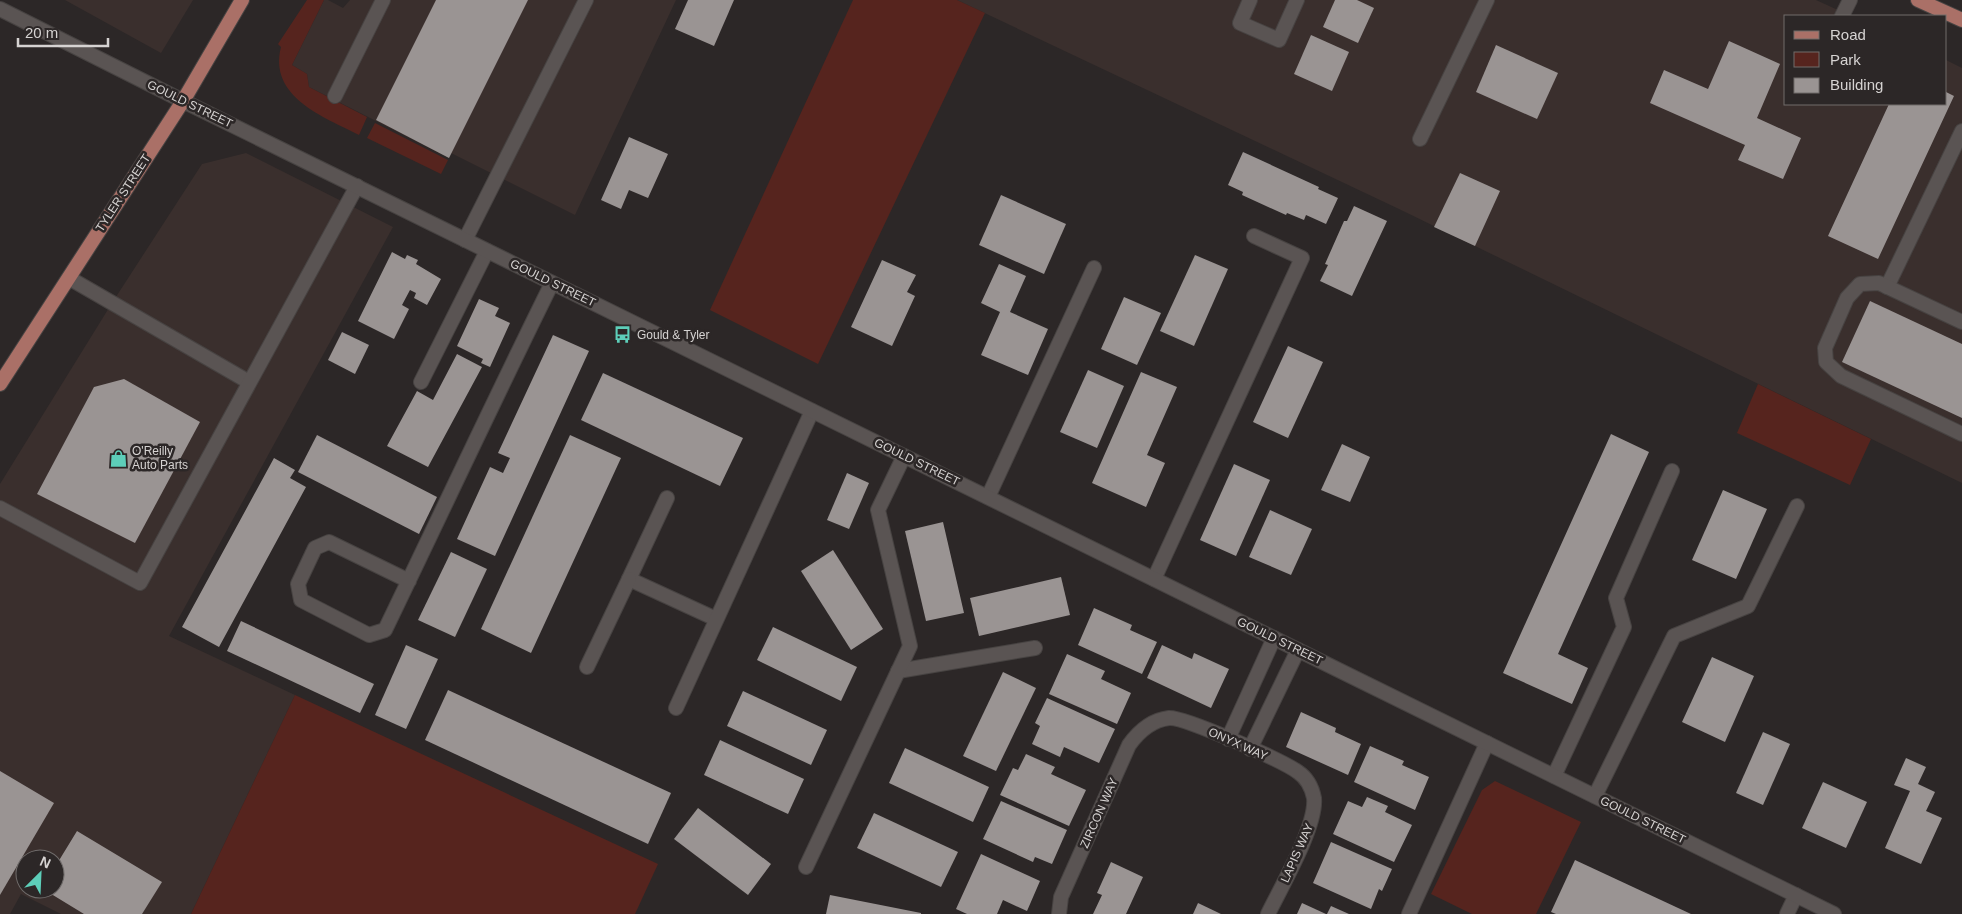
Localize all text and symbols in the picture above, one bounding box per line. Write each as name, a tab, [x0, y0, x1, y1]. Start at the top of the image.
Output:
scale bar	[18, 15, 108, 47]
legend	[1784, 15, 1947, 105]
text: 20 m	[25, 24, 58, 41]
text: Road	[1830, 26, 1866, 43]
text: Park	[1830, 51, 1861, 68]
text: Building	[1830, 76, 1883, 93]
street label: GOULD STREET	[145, 77, 236, 131]
street label: TYLER STREET	[93, 151, 154, 234]
street label: GOULD STREET	[508, 256, 599, 310]
bus stop icon: Gould & Tyler	[613, 325, 633, 345]
place label: Gould & Tyler	[637, 328, 709, 342]
street label: GOULD STREET	[872, 435, 963, 489]
place label: O'Reilly Auto Parts	[132, 444, 188, 472]
shop icon: O'Reilly Auto Parts	[108, 448, 128, 468]
street label: GOULD STREET	[1235, 614, 1326, 668]
street label: ONYX WAY	[1206, 725, 1270, 763]
street label: ZIRCON WAY	[1077, 776, 1121, 850]
street label: GOULD STREET	[1598, 793, 1689, 847]
street label: LAPIS WAY	[1278, 821, 1316, 885]
north arrow	[15, 849, 65, 899]
text: N	[37, 853, 53, 871]

